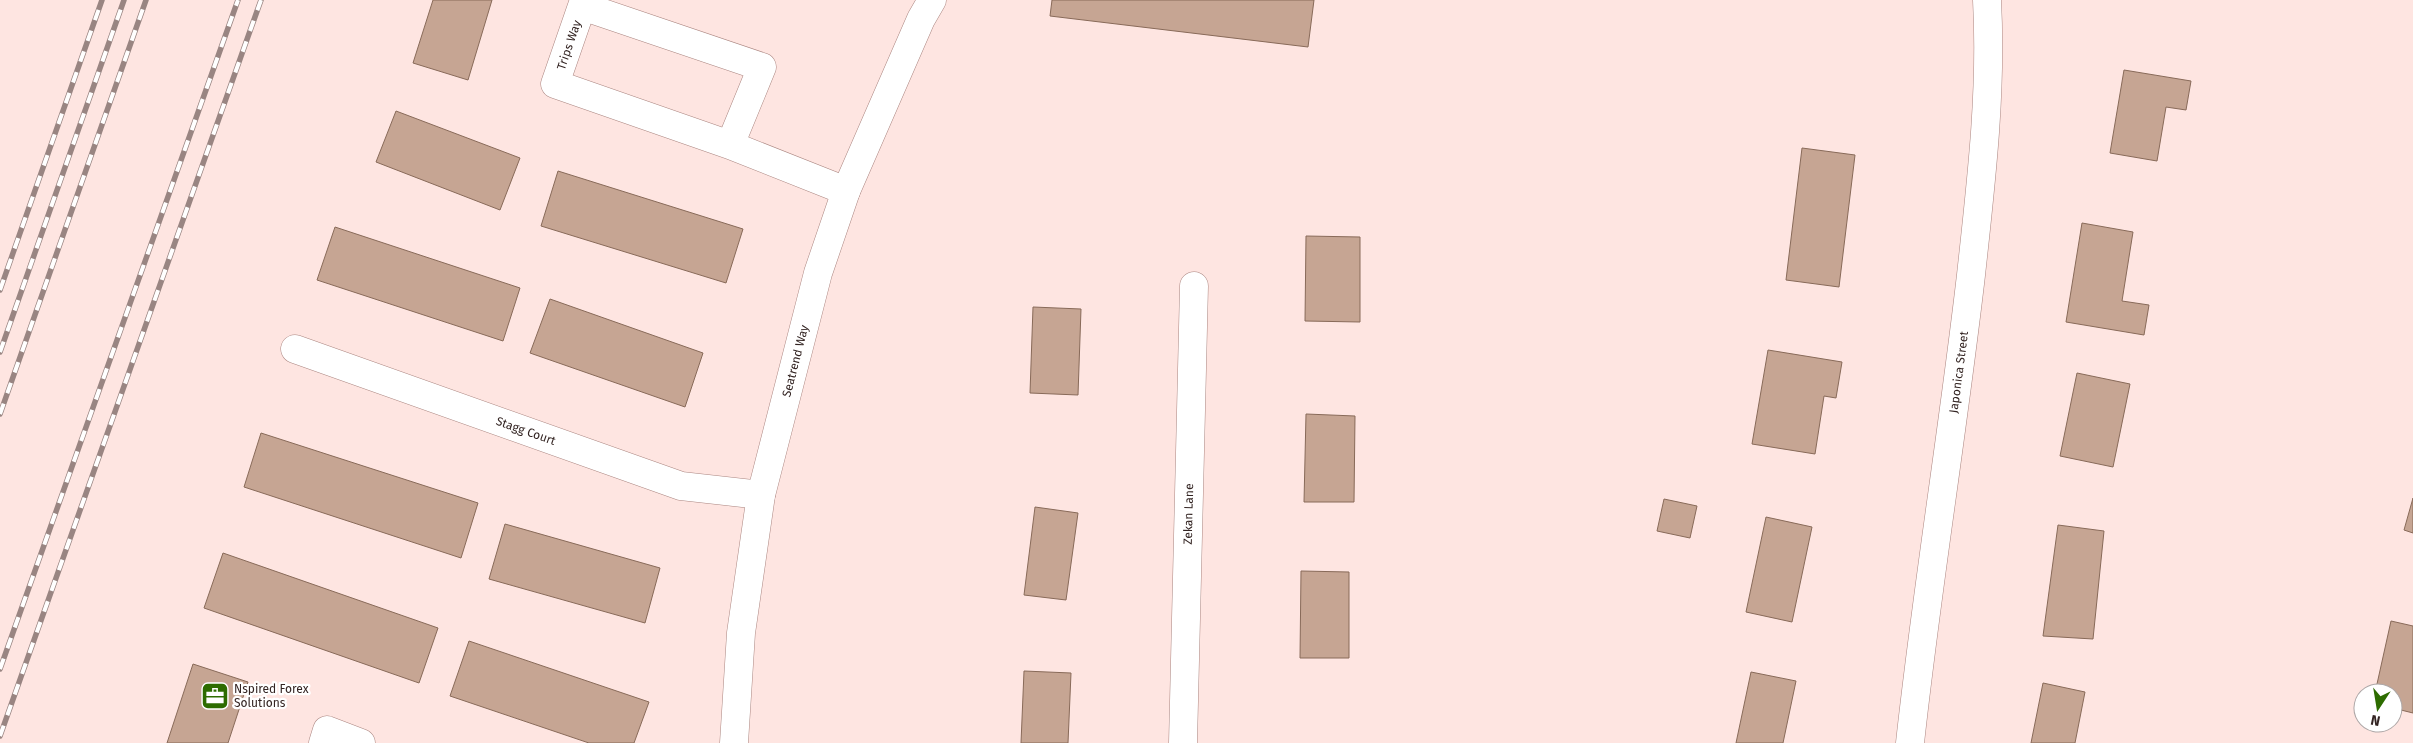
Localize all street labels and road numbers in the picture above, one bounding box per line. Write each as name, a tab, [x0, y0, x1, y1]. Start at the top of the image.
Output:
street label: Trips Way	[554, 18, 584, 72]
street label: Seatrend Way	[779, 323, 811, 399]
street label: Japonica Street	[1946, 330, 1971, 414]
street label: Stagg Court	[494, 414, 558, 448]
street label: Zekan Lane	[1181, 483, 1196, 545]

